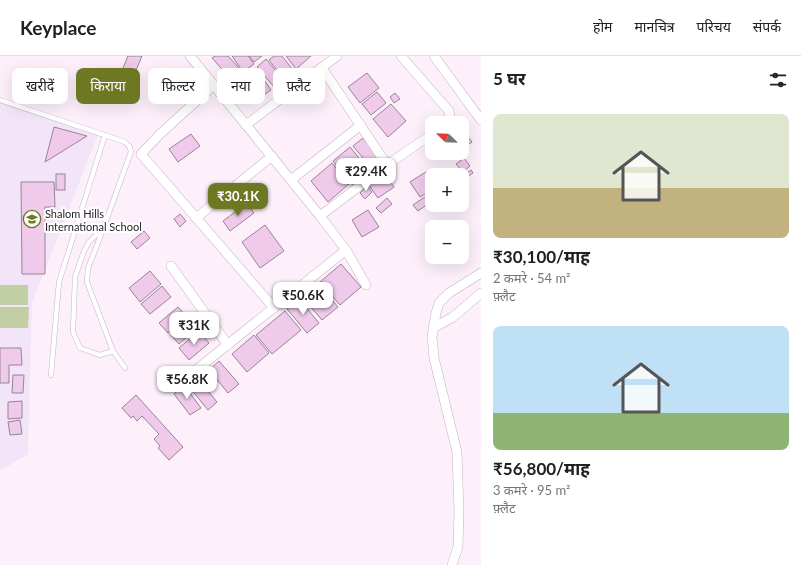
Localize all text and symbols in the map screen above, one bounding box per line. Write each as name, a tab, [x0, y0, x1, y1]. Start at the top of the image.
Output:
text: Keyplace	[20, 16, 97, 39]
text: होम	[593, 18, 612, 35]
text: मानचित्र	[634, 18, 675, 35]
text: परिचय	[697, 18, 731, 35]
text: संपर्क	[753, 18, 781, 35]
chip: खरीदें	[12, 68, 68, 104]
chip: किराया	[76, 68, 140, 104]
chip: फ़िल्टर	[148, 68, 209, 104]
chip: नया	[217, 68, 265, 104]
chip: फ़्लैट	[273, 68, 325, 104]
text: 5 घर	[493, 68, 526, 89]
icon: filters	[767, 69, 789, 91]
north arrow	[425, 116, 469, 160]
map controls	[425, 116, 469, 264]
icon: home	[605, 140, 677, 212]
pin: ₹29.4K	[333, 158, 399, 192]
text: ₹29.4K	[345, 163, 387, 179]
button: +	[425, 168, 469, 212]
pin: ₹30.1K	[205, 183, 271, 217]
text: ₹30.1K	[217, 188, 259, 204]
place label: Shalom Hills International School	[45, 207, 142, 233]
school or university icon: Shalom Hills International School	[22, 209, 42, 229]
button: −	[425, 220, 469, 264]
text: ₹30,100/माह	[493, 246, 590, 267]
text: 2 कमरे · 54 m²	[493, 270, 570, 286]
pin: ₹50.6K	[270, 282, 336, 316]
text: ₹50.6K	[282, 287, 324, 303]
text: फ़्लैट	[493, 288, 516, 304]
pin: ₹31K	[170, 312, 218, 346]
text: ₹31K	[178, 317, 210, 333]
icon: home	[605, 352, 677, 424]
pin: ₹56.8K	[154, 366, 220, 400]
text: ₹56.8K	[166, 371, 208, 387]
text: ₹56,800/माह	[493, 458, 590, 479]
text: 3 कमरे · 95 m²	[493, 482, 570, 498]
text: फ़्लैट	[493, 500, 516, 516]

